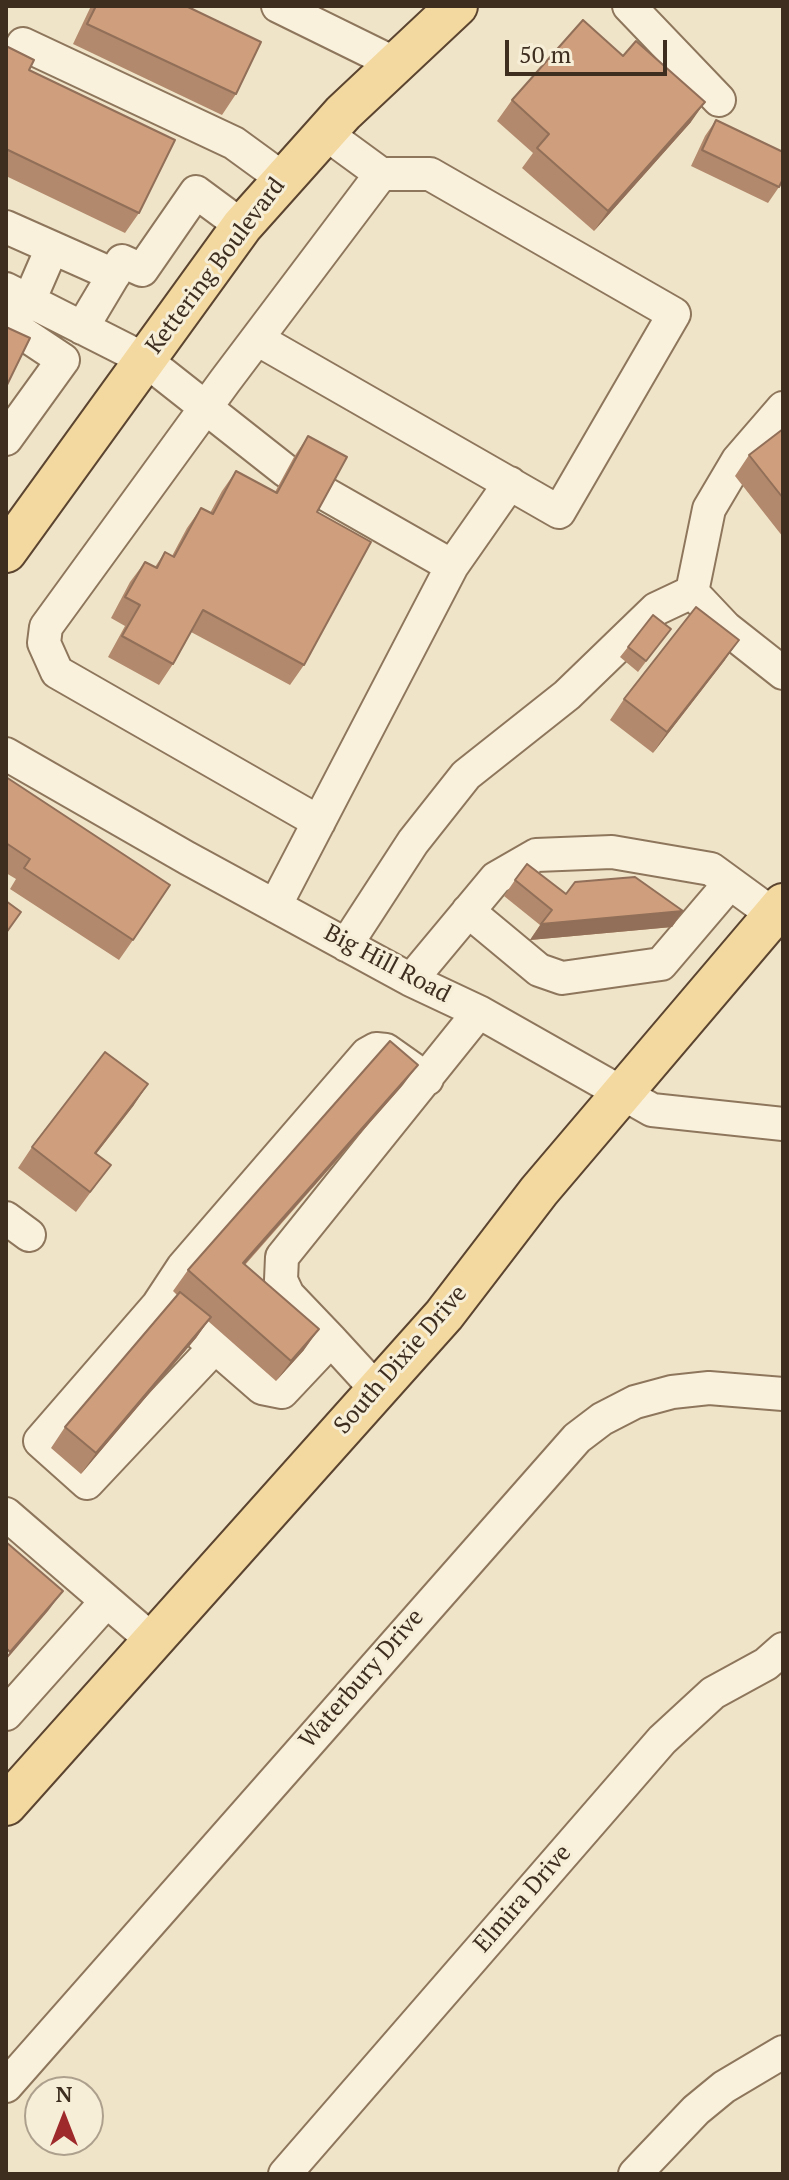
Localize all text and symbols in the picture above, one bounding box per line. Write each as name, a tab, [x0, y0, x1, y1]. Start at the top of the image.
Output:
scale bar	[509, 24, 671, 74]
text: 50 m	[519, 38, 571, 70]
street label: Kettering Boulevard	[140, 172, 292, 360]
street label: Big Hill Road	[319, 919, 455, 1009]
street label: South Dixie Drive	[329, 1280, 473, 1440]
street label: Waterbury Drive	[294, 1604, 430, 1754]
street label: Elmira Drive	[468, 1839, 578, 1959]
north arrow	[24, 2076, 104, 2156]
text: N	[56, 2079, 72, 2108]

